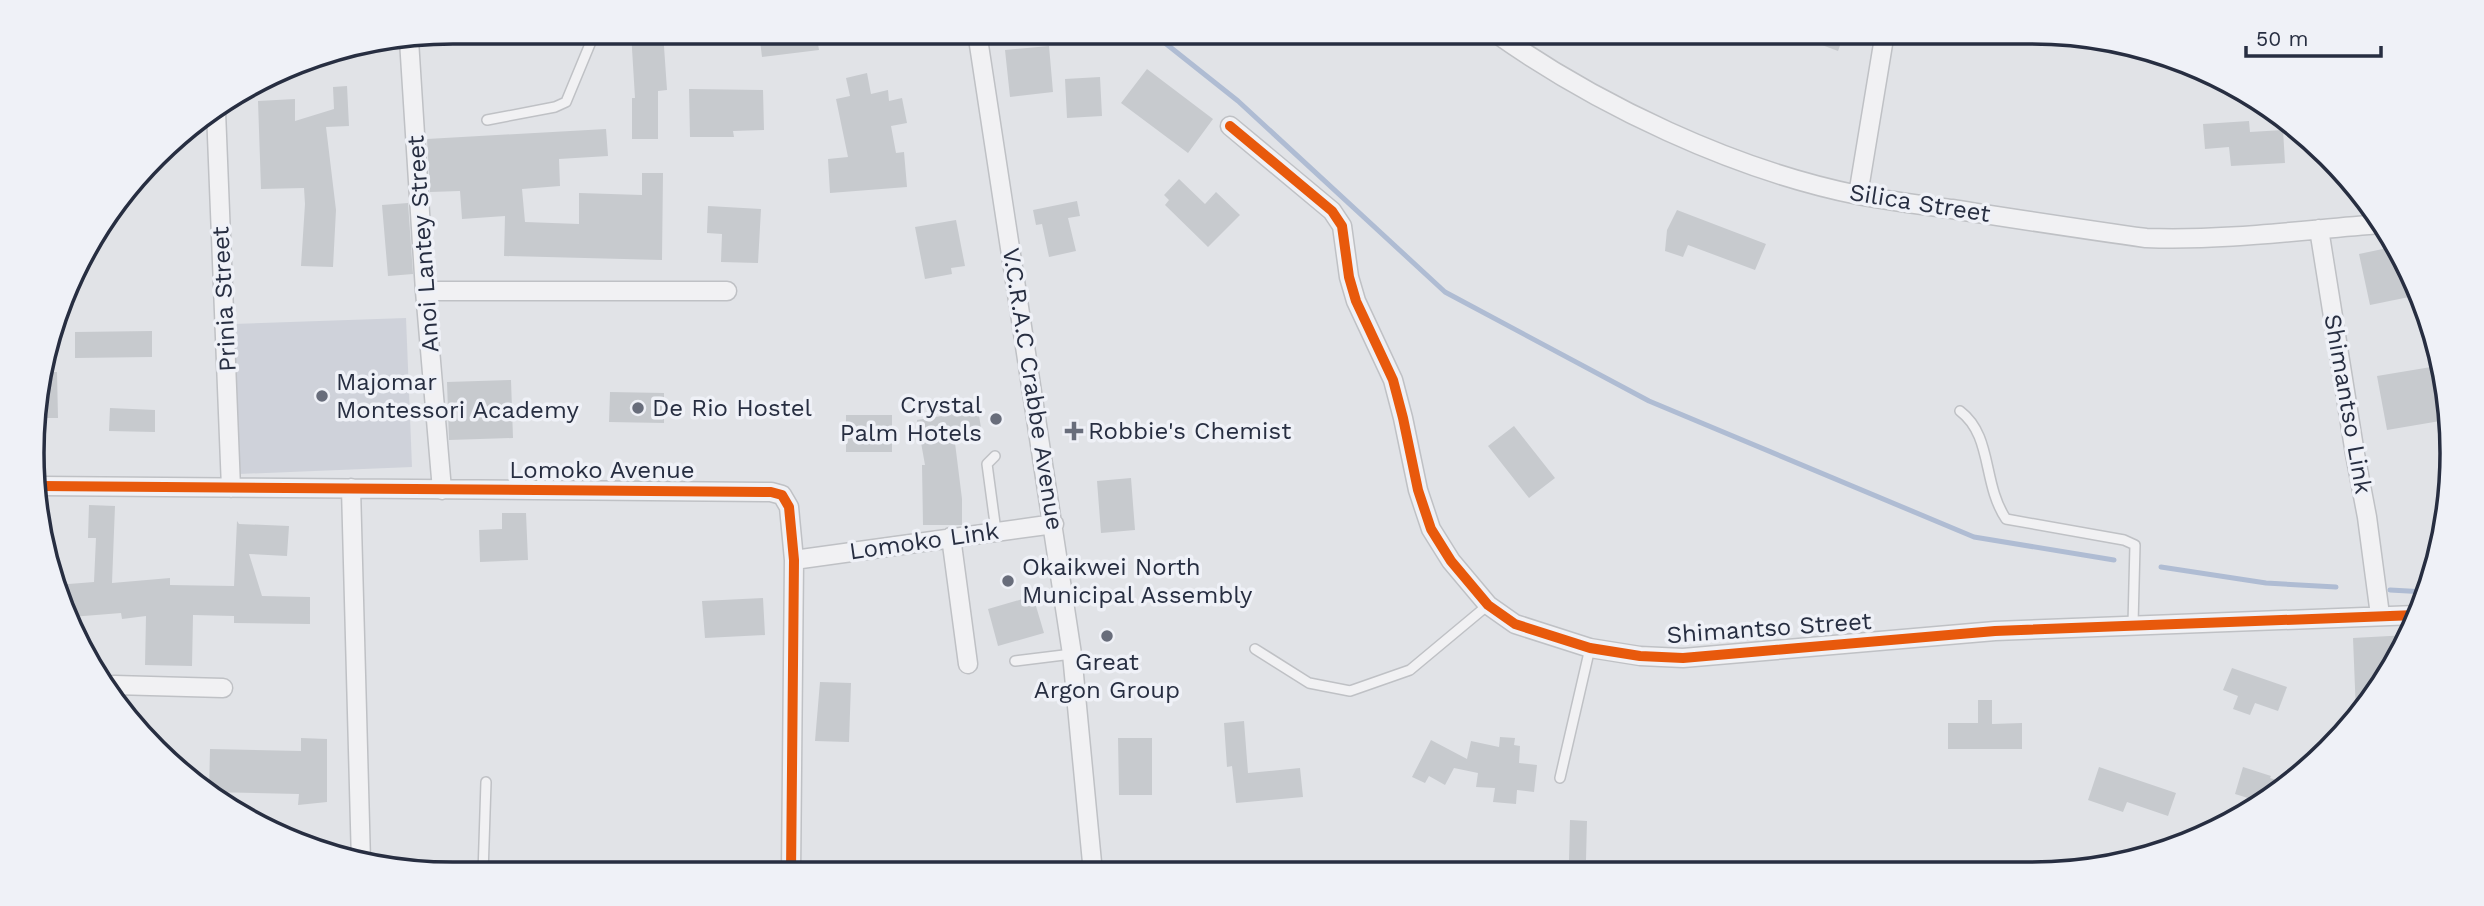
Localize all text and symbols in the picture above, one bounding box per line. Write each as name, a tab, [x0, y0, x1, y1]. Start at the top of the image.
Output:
scale bar	[2246, 14, 2381, 58]
text: 50 m	[2256, 26, 2308, 51]
street label: Anoi Lantey Street	[401, 134, 445, 354]
street label: Silica Street	[1848, 178, 1992, 228]
street label: Prinia Street	[206, 226, 242, 372]
street label: V.C.R.A.C Crabbe Avenue	[997, 246, 1069, 532]
street label: Shimantso Link	[2318, 312, 2378, 497]
place label: Majomar Montessori Academy	[336, 368, 579, 424]
marker: Majomar Montessori Academy	[314, 388, 330, 404]
place label: Crystal Palm Hotels	[840, 391, 983, 447]
place label: De Rio Hostel	[652, 394, 813, 422]
marker: De Rio Hostel	[630, 400, 646, 416]
marker: Crystal Palm Hotels	[988, 411, 1004, 427]
place label: Robbie's Chemist	[1088, 417, 1291, 445]
marker: Robbie's Chemist	[1066, 423, 1082, 439]
street label: Lomoko Avenue	[509, 456, 695, 484]
street label: Lomoko Link	[847, 517, 1001, 565]
place label: Okaikwei North Municipal Assembly	[1022, 553, 1253, 609]
marker: Okaikwei North Municipal Assembly	[1000, 573, 1016, 589]
street label: Shimantso Street	[1666, 607, 1872, 649]
marker: Great Argon Group	[1099, 628, 1115, 644]
place label: Great Argon Group	[1034, 648, 1180, 704]

